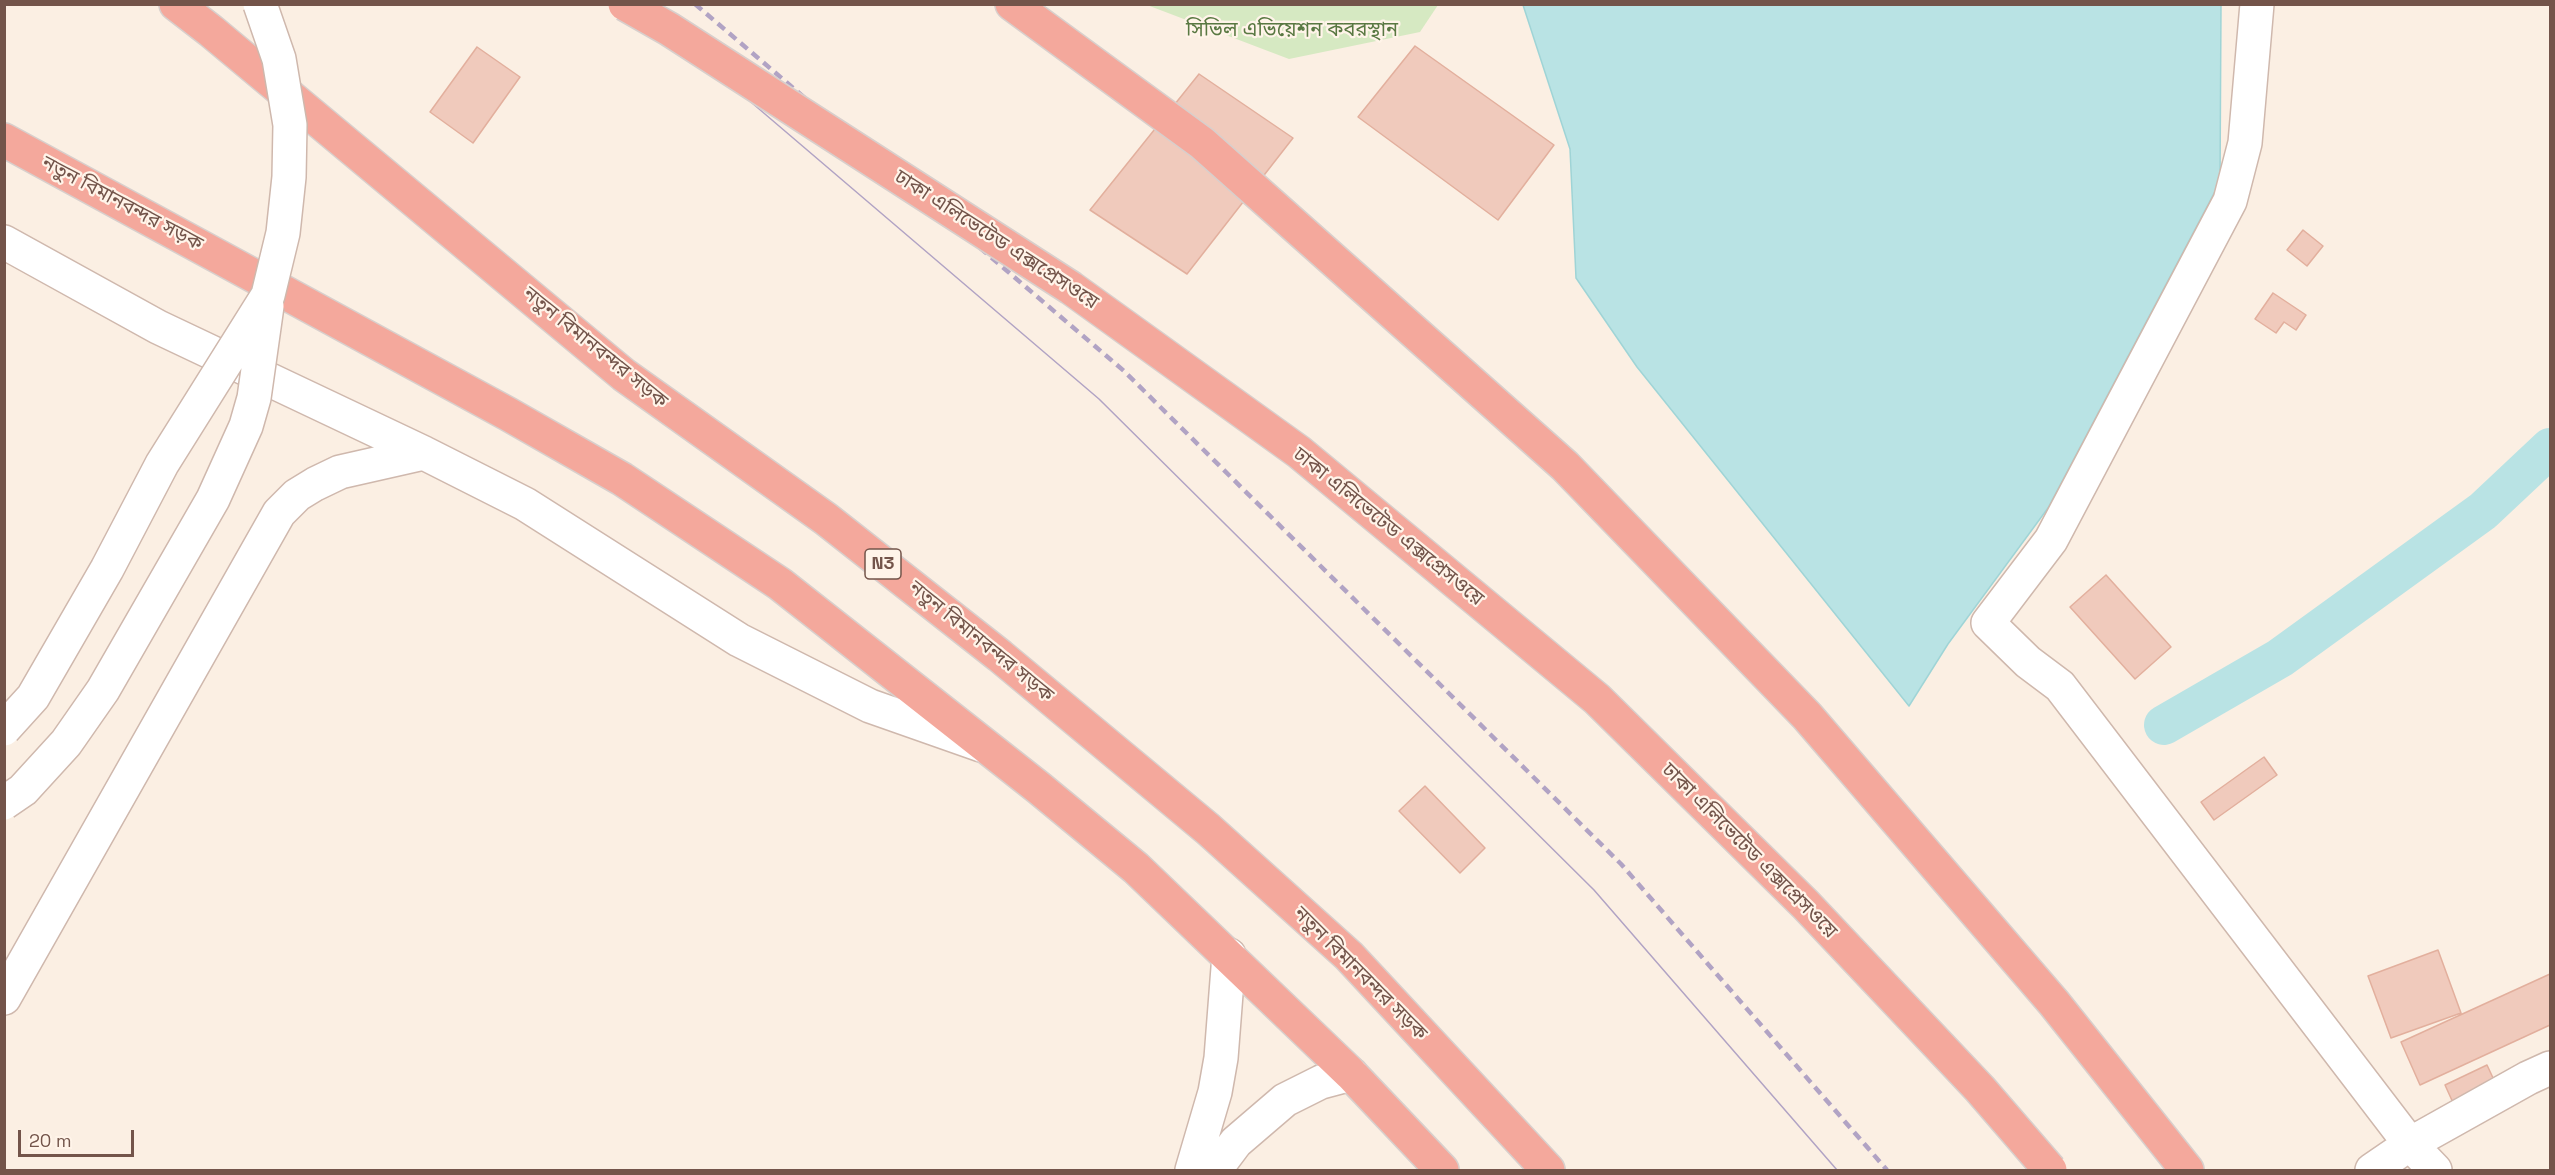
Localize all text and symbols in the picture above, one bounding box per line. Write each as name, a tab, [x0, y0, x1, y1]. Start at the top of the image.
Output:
park label: সিভিল এভিয়েশন কবরস্থান	[1186, 19, 1398, 43]
street label: নতুন বিমানবন্দর সড়ক	[37, 151, 207, 257]
street label: ঢাকা এলিভেটেড এক্সপ্রেসওয়ে	[890, 165, 1102, 315]
street label: নতুন বিমানবন্দর সড়ক	[518, 282, 672, 414]
street label: ঢাকা এলিভেটেড এক্সপ্রেসওয়ে	[1288, 443, 1488, 611]
road number: N3	[865, 549, 901, 579]
street label: নতুন বিমানবন্দর সড়ক	[904, 576, 1058, 708]
street label: ঢাকা এলিভেটেড এক্সপ্রেসওয়ে	[1656, 758, 1842, 944]
street label: নতুন বিমানবন্দর সড়ক	[1288, 902, 1432, 1046]
scale bar	[21, 1118, 136, 1156]
text: 20 m	[29, 1129, 72, 1152]

